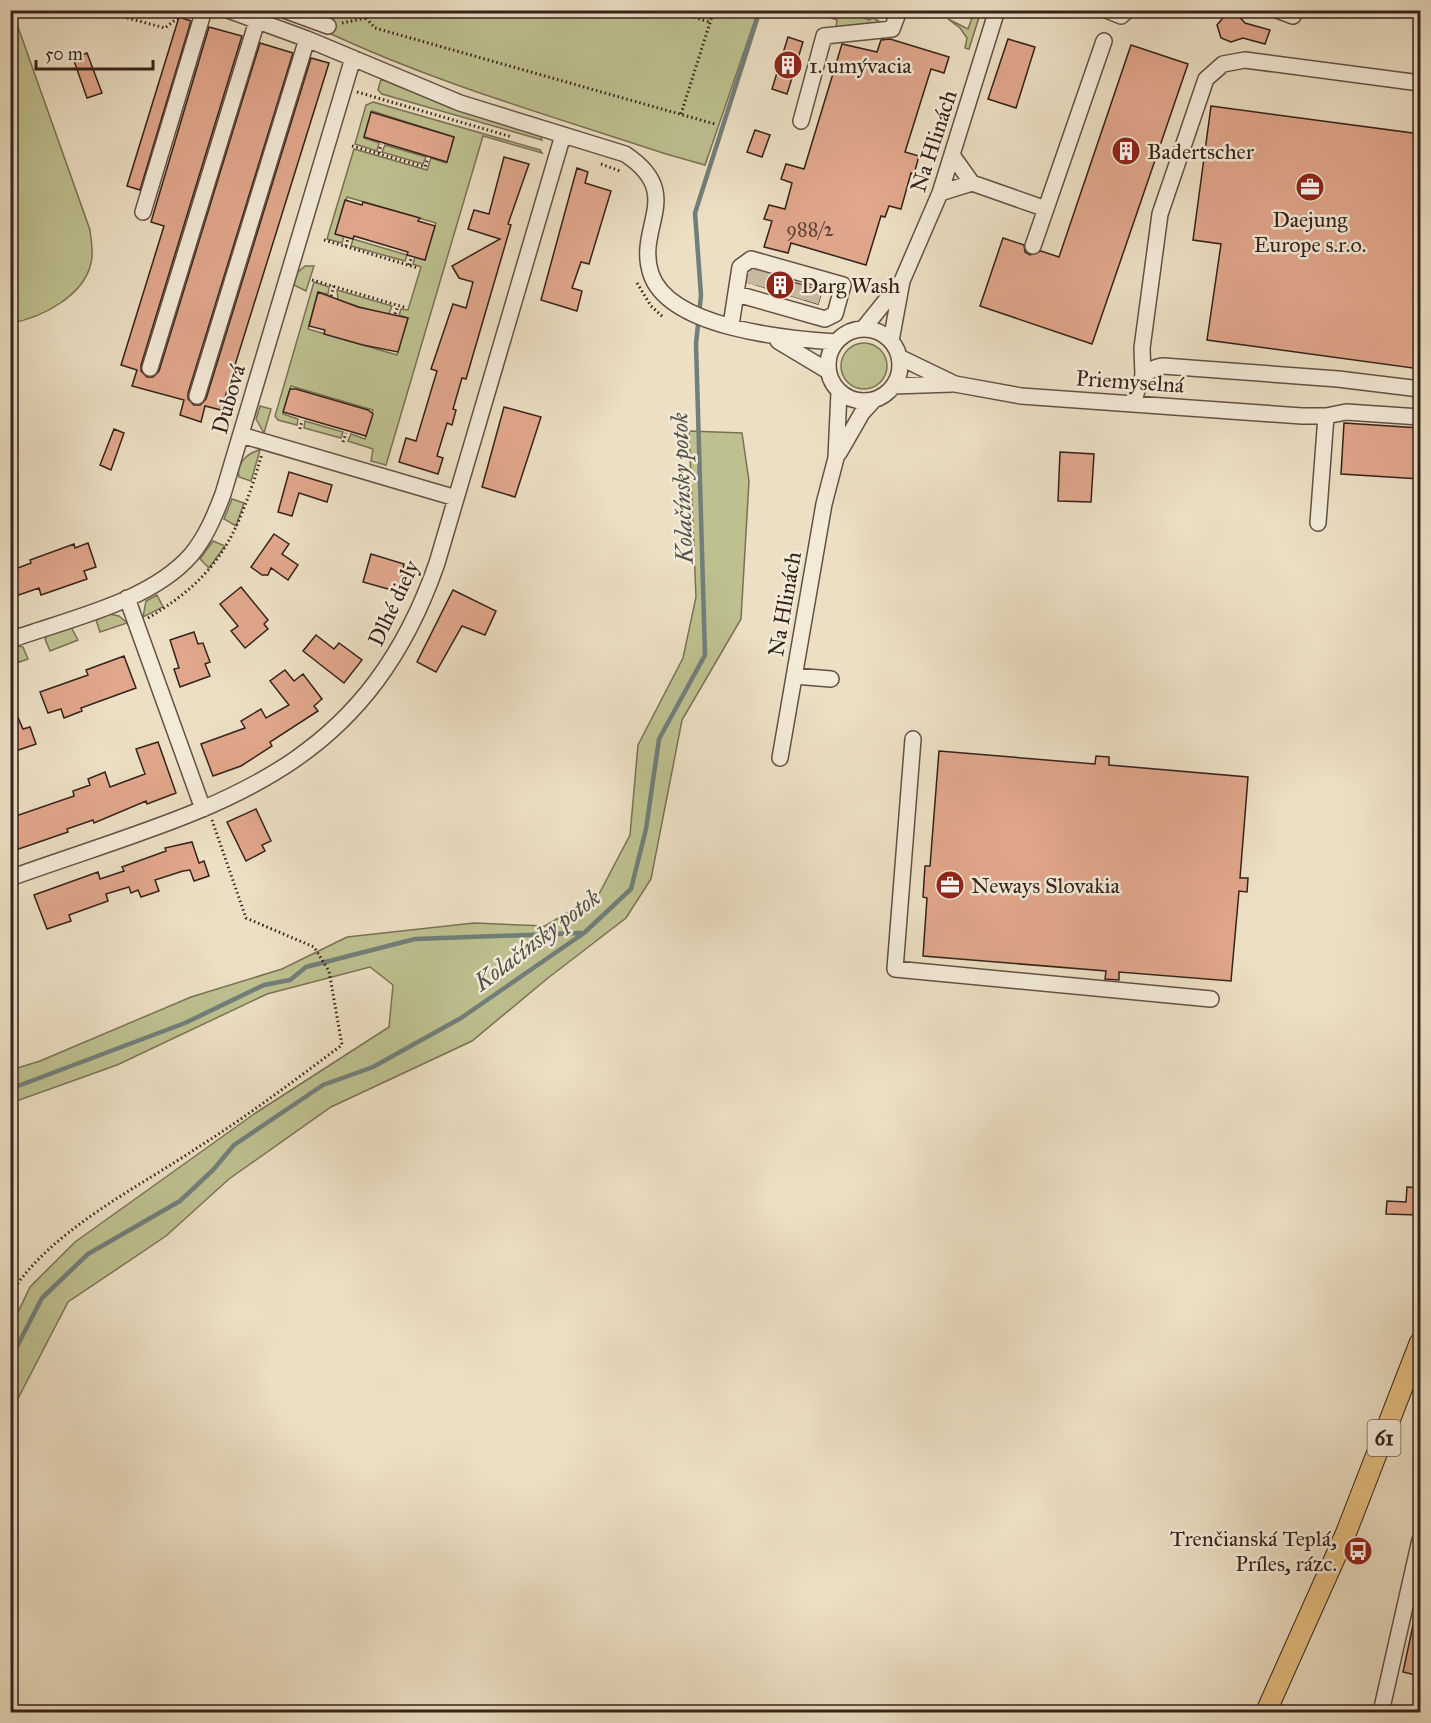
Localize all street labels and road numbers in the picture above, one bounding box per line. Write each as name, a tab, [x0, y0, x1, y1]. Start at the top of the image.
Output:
street label: Na Hlinách	[904, 87, 963, 196]
street label: Dubová	[206, 361, 251, 437]
street label: Priemyselná	[1075, 364, 1186, 399]
street label: Na Hlinách	[762, 550, 807, 659]
street label: Dlhé diely	[362, 555, 425, 650]
road number: 61	[1368, 1420, 1400, 1456]

